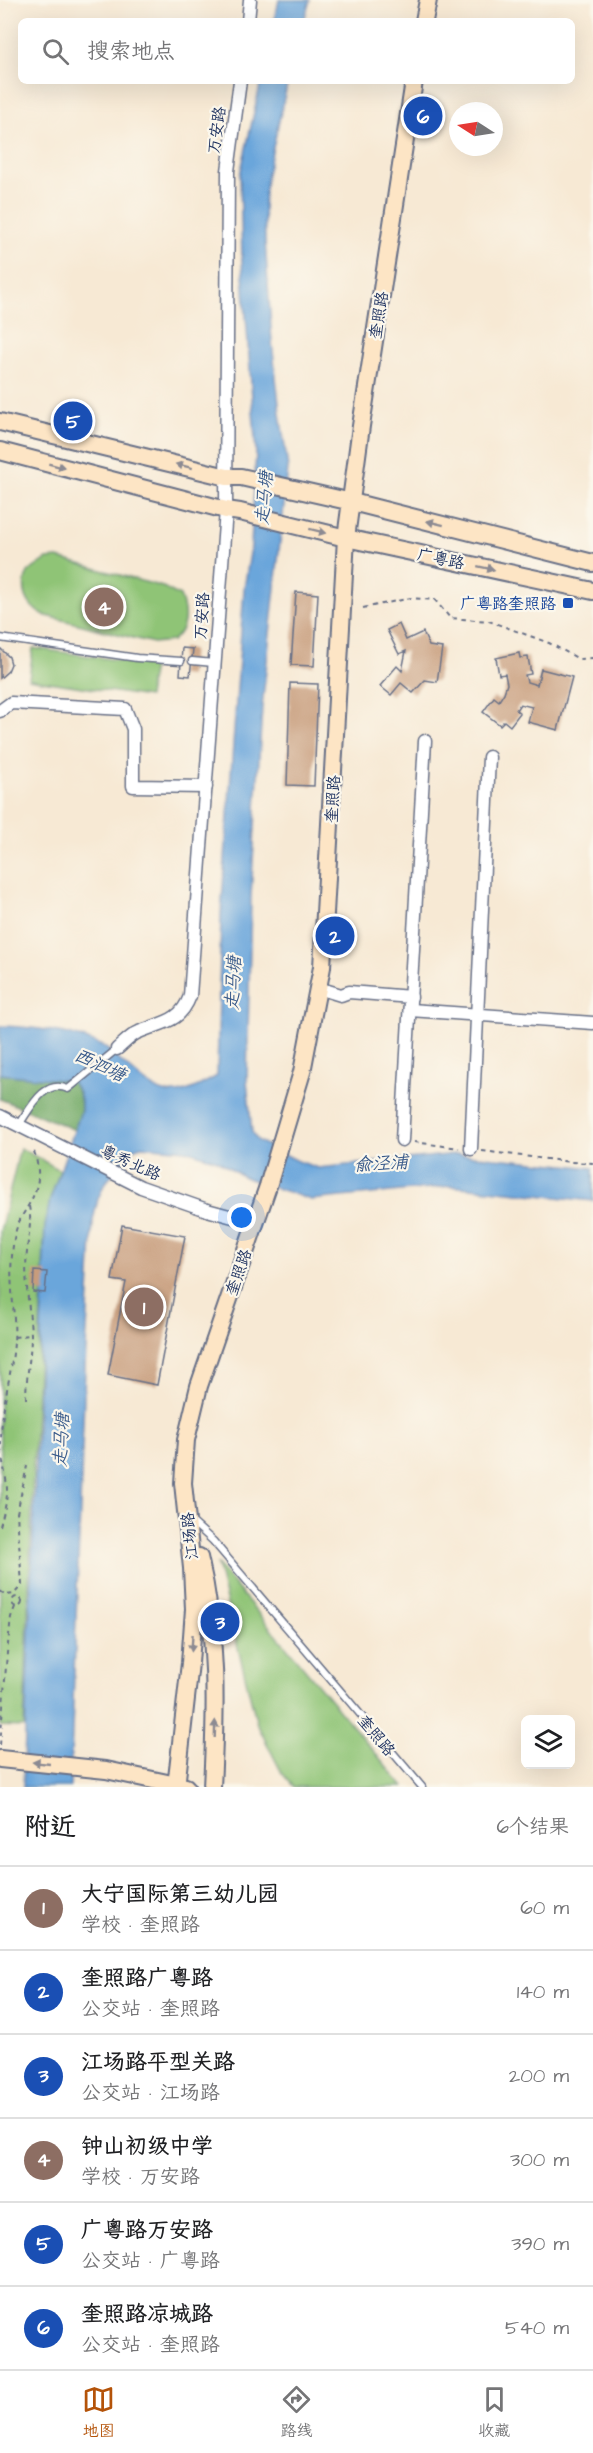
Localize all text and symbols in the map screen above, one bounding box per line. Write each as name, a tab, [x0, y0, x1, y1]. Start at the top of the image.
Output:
search box	[18, 18, 575, 84]
icon: search	[39, 35, 72, 68]
text: 搜索地点	[87, 36, 175, 67]
pin: 6	[404, 94, 442, 138]
north arrow	[449, 102, 503, 156]
street label: 万安路	[203, 105, 231, 155]
street label: 奎照路	[364, 290, 394, 341]
pin: 5	[54, 398, 92, 444]
one-way arrow	[174, 460, 193, 470]
one-way arrow	[48, 462, 66, 471]
water label: 走马塘	[250, 468, 279, 526]
one-way arrow	[425, 518, 444, 528]
one-way arrow	[308, 527, 327, 537]
street label: 广粤路	[415, 543, 467, 575]
one-way arrow	[477, 564, 496, 573]
pin: 4	[84, 584, 124, 630]
street label: 万安路	[189, 591, 215, 641]
place label: 广粤路奎照路	[460, 593, 556, 615]
marker: 广粤路奎照路	[561, 596, 575, 610]
street label: 奎照路	[321, 775, 345, 824]
pin: 2	[316, 914, 354, 958]
water label: 走马塘	[220, 953, 247, 1011]
water label: 西泗塘	[70, 1043, 131, 1089]
street label: 粤秀北路	[97, 1140, 164, 1186]
water label: 俞泾浦	[353, 1149, 411, 1177]
your location	[227, 1203, 256, 1232]
street label: 奎照路	[221, 1246, 257, 1299]
pin: 1	[124, 1284, 164, 1330]
water label: 走马塘	[48, 1410, 75, 1468]
street label: 江场路	[177, 1511, 203, 1561]
pin: 3	[200, 1600, 240, 1644]
one-way arrow	[187, 1634, 196, 1653]
street label: 奎照路	[352, 1710, 400, 1761]
map controls	[521, 1715, 575, 1769]
button: layers	[521, 1715, 575, 1769]
one-way arrow	[210, 1719, 219, 1738]
one-way arrow	[31, 1758, 50, 1768]
text: 附近	[24, 1809, 76, 1845]
text: 6个结果	[496, 1813, 569, 1841]
text: 大宁国际第三幼儿园	[81, 1879, 279, 1910]
text: 1	[42, 1894, 45, 1922]
text: 60 m	[520, 1894, 569, 1922]
text: 学校 · 奎照路	[81, 1911, 200, 1939]
text: 奎照路广粤路	[81, 1963, 213, 1994]
text: 2	[38, 1978, 49, 2006]
text: 140 m	[517, 1978, 569, 2006]
text: 公交站 · 奎照路	[81, 1995, 220, 2023]
text: 江场路平型关路	[81, 2047, 235, 2078]
text: 3	[38, 2062, 49, 2090]
text: 200 m	[509, 2062, 569, 2090]
text: 公交站 · 江场路	[81, 2079, 220, 2107]
text: 钟山初级中学	[81, 2131, 213, 2162]
text: 4	[37, 2146, 50, 2174]
text: 300 m	[510, 2146, 569, 2174]
text: 学校 · 万安路	[81, 2163, 200, 2191]
text: 广粤路万安路	[81, 2215, 213, 2246]
text: 5	[36, 2230, 51, 2258]
text: 390 m	[511, 2230, 569, 2258]
text: 公交站 · 广粤路	[81, 2247, 220, 2275]
text: 奎照路凉城路	[81, 2299, 213, 2330]
text: 6	[37, 2314, 50, 2342]
text: 540 m	[505, 2314, 569, 2342]
text: 公交站 · 奎照路	[81, 2331, 220, 2359]
tab: 地图	[82, 2383, 115, 2442]
tab: 路线	[280, 2383, 313, 2442]
tab: 收藏	[478, 2383, 511, 2442]

